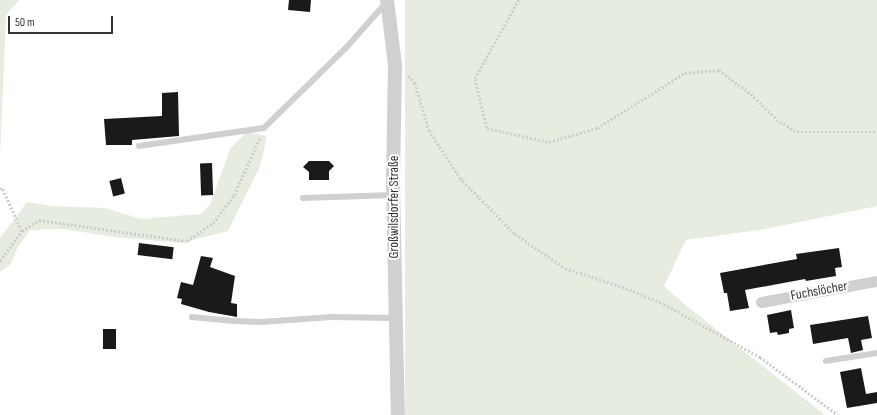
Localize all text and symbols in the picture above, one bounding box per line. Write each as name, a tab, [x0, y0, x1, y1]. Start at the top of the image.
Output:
scale bar	[10, 8, 115, 34]
text: 50 m	[15, 15, 35, 30]
street label: Großwilsdorfer Straße	[386, 156, 402, 258]
street label: Fuchslöcher	[789, 278, 849, 304]

